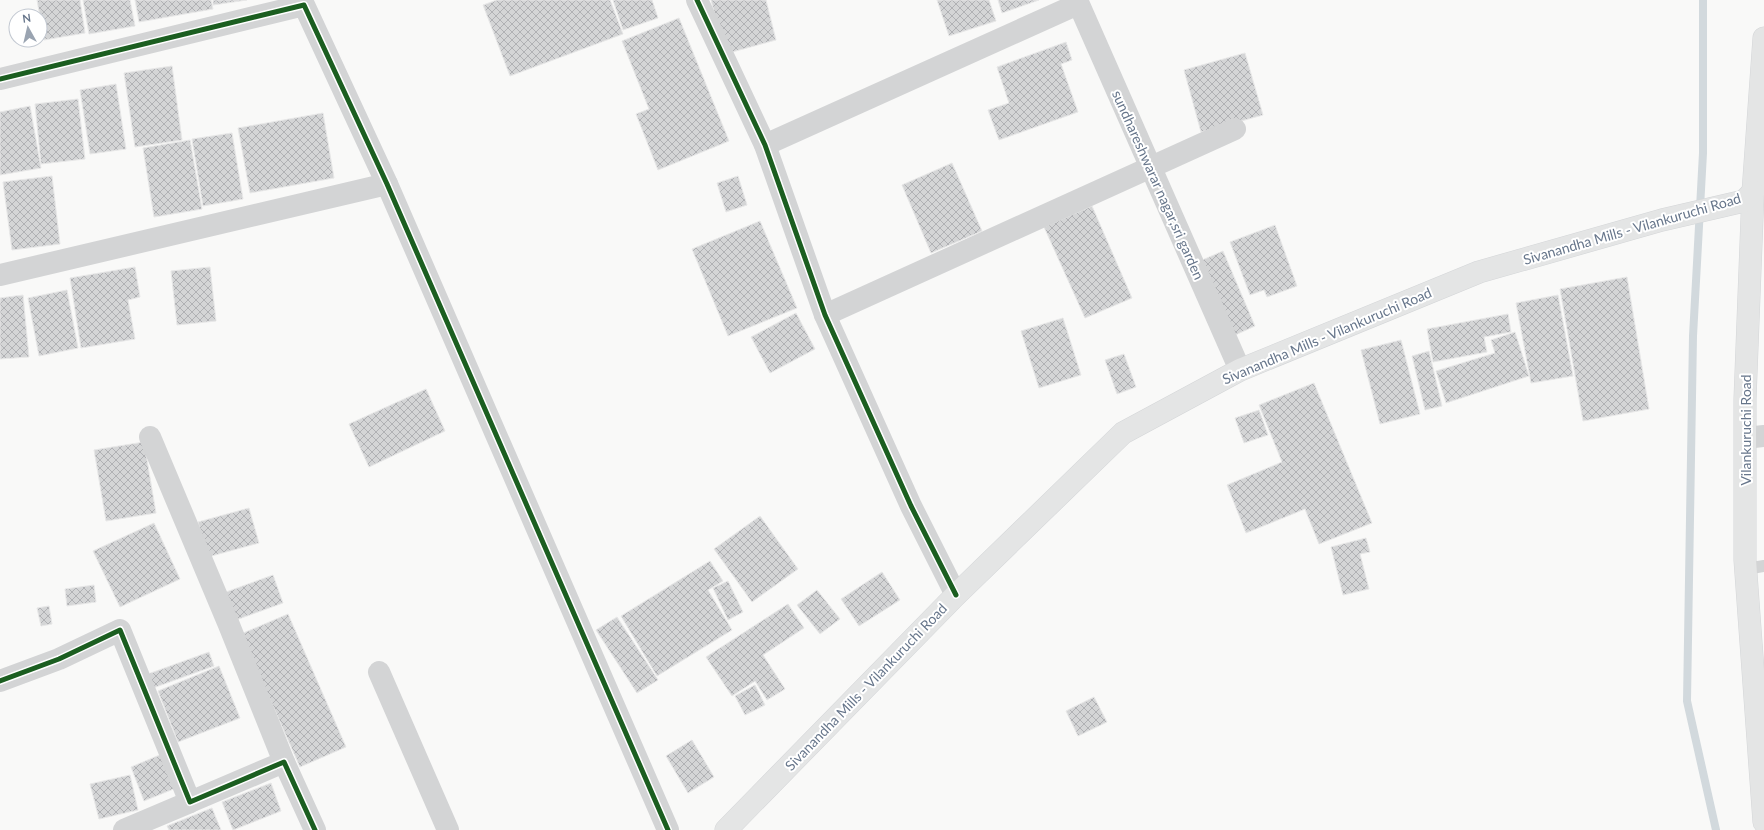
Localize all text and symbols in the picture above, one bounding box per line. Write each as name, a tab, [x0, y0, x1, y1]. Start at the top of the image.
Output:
north arrow	[8, 8, 48, 48]
text: N	[21, 11, 32, 25]
street label: sundhareshwarar nagar,sri garden	[1109, 87, 1208, 282]
street label: Sivanandha Mills - Vilankuruchi Road	[1521, 189, 1743, 268]
street label: Sivanandha Mills - Vilankuruchi Road	[1220, 284, 1434, 387]
street label: Vilankuruchi Road	[1737, 374, 1754, 486]
street label: Sivanandha Mills - Vilankuruchi Road	[781, 600, 950, 774]

